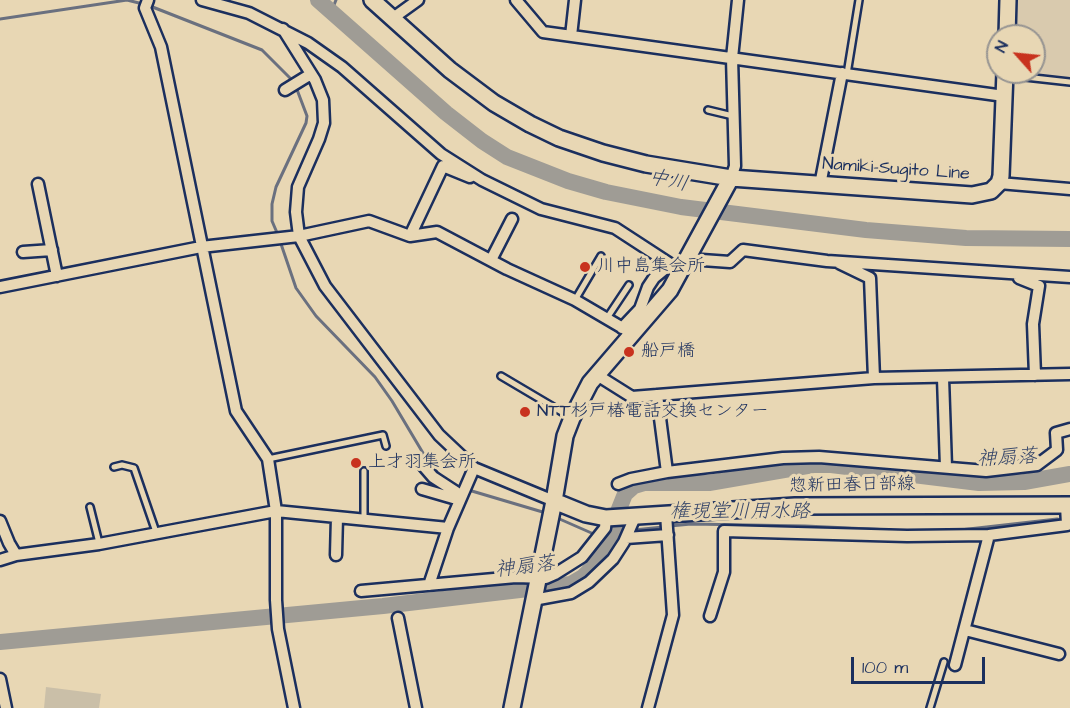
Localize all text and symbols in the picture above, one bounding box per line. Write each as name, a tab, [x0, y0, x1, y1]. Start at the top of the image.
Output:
north arrow	[986, 24, 1046, 84]
text: N	[990, 37, 1014, 56]
street label: Namiki-Sugito Line	[822, 154, 970, 186]
water label: 中川	[646, 166, 690, 198]
place label: 川中島集会所	[597, 256, 705, 278]
marker: 川中島集会所	[578, 260, 592, 274]
place label: 船戸橋	[641, 341, 695, 363]
marker: 船戸橋	[622, 345, 636, 359]
place label: NTT杉戸椿電話交換センター	[537, 401, 769, 423]
marker: NTT杉戸椿電話交換センター	[518, 405, 532, 419]
water label: 神扇落	[976, 445, 1038, 473]
place label: 上才羽集会所	[368, 452, 476, 474]
marker: 上才羽集会所	[349, 456, 363, 470]
street label: 惣新田春日部線	[789, 474, 915, 498]
water label: 権現堂川用水路	[670, 501, 810, 525]
water label: 神扇落	[494, 552, 556, 584]
scale bar	[854, 645, 988, 683]
text: 100 m	[862, 655, 908, 680]

